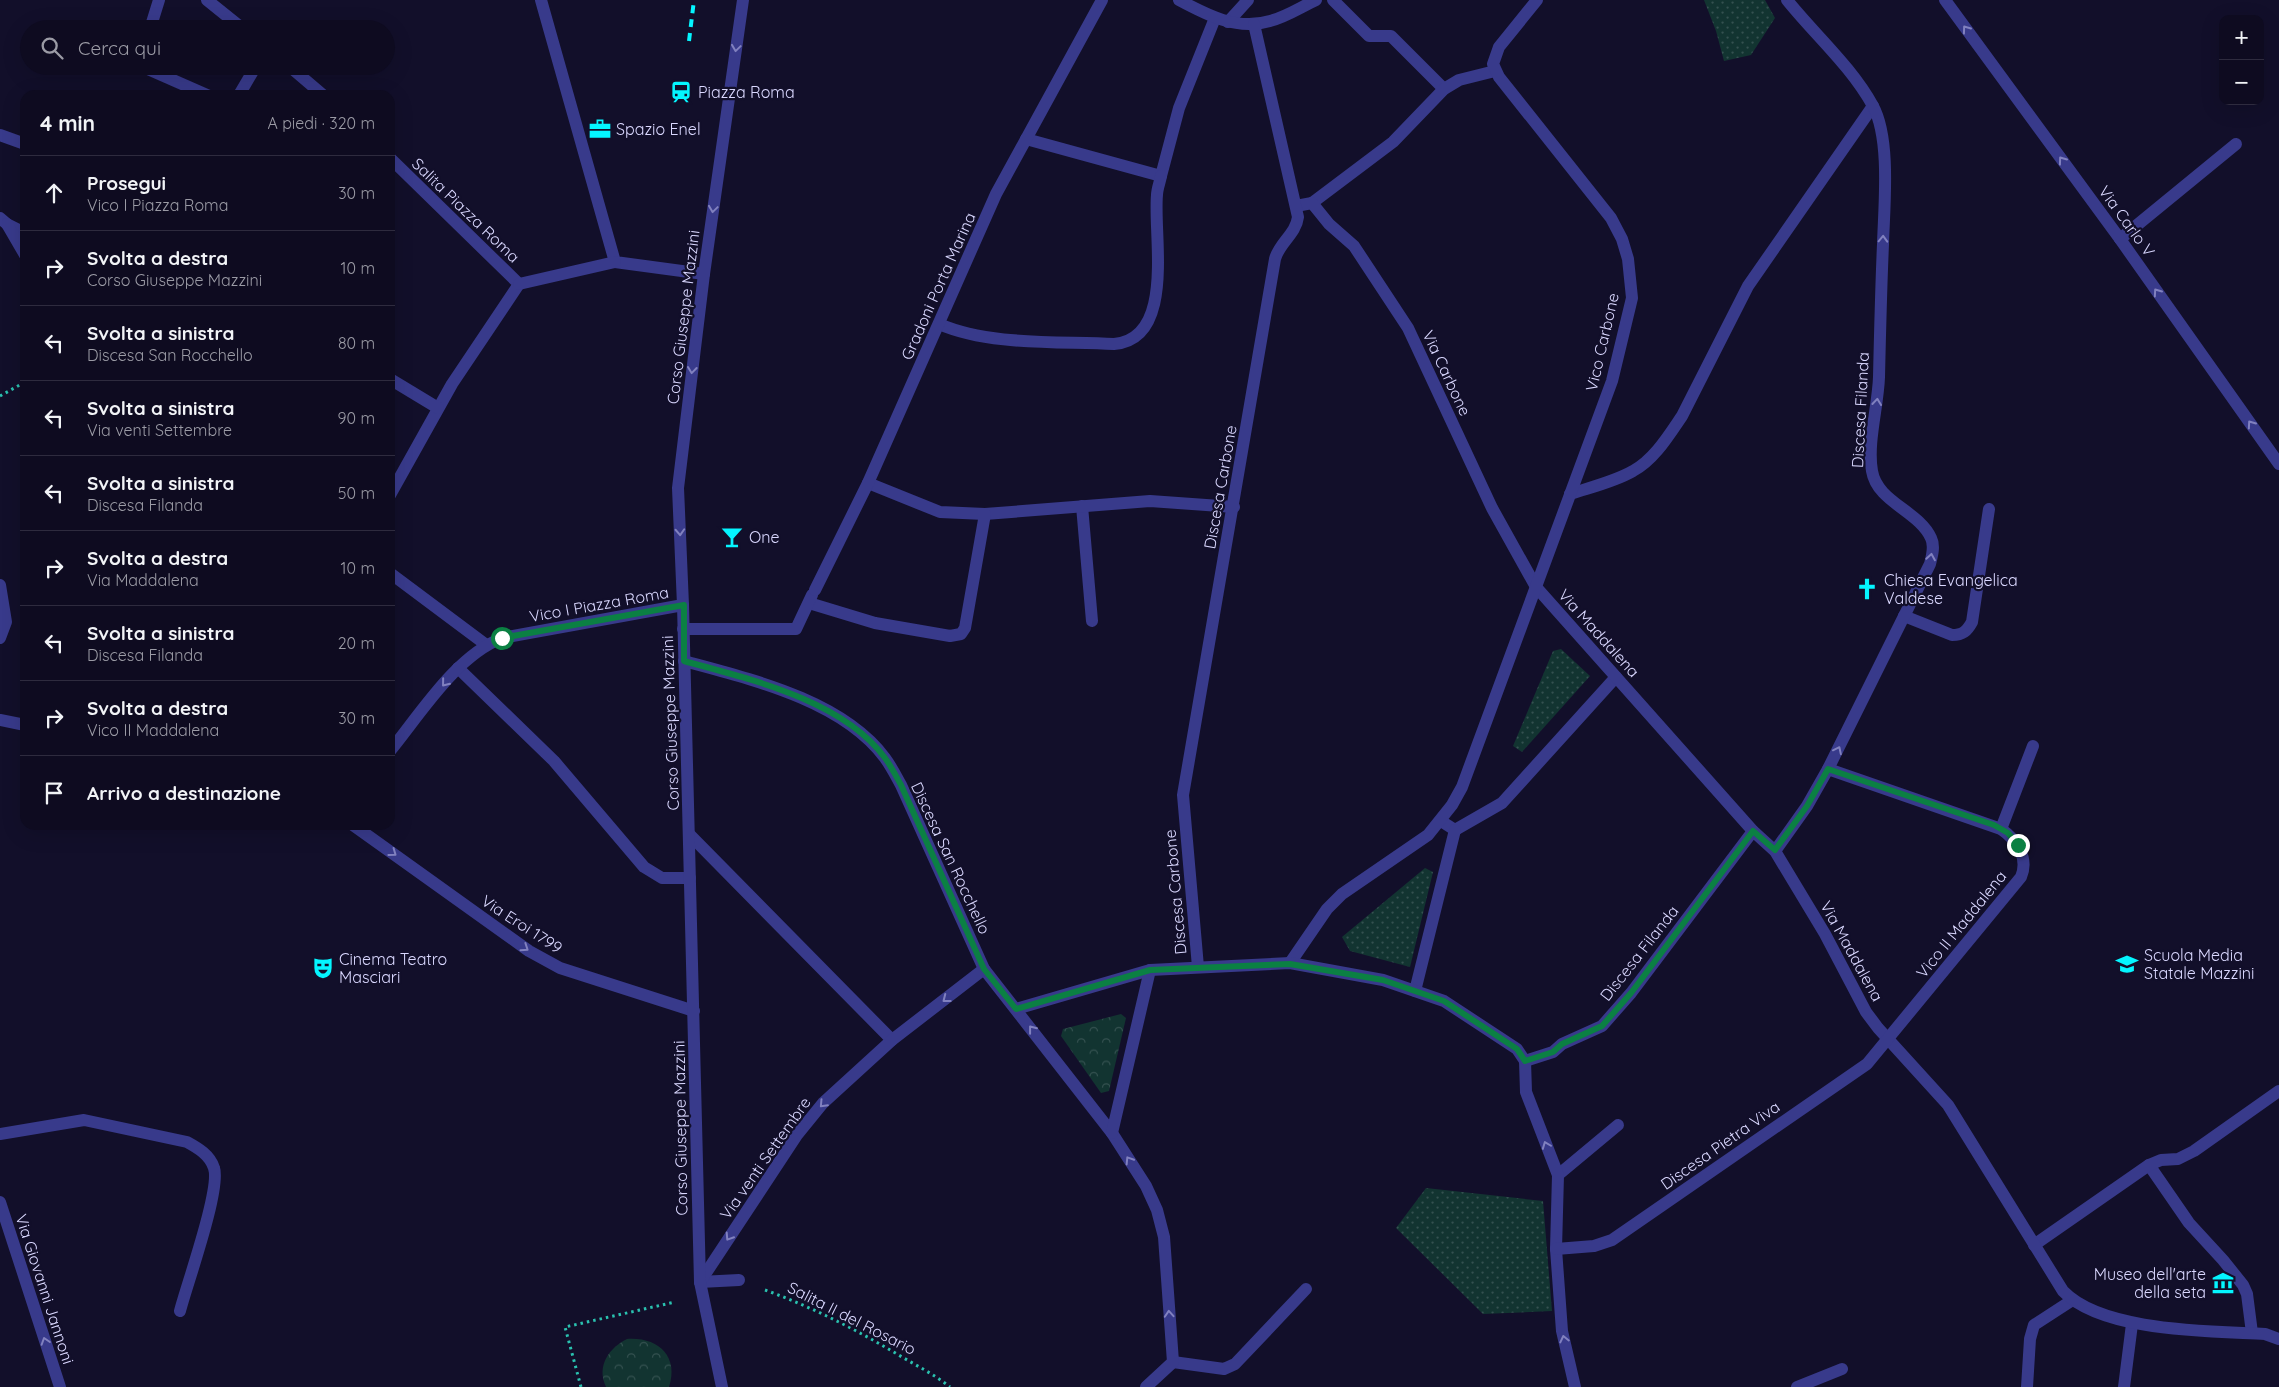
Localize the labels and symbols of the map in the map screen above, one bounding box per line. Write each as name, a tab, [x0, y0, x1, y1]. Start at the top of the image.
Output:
one-way arrow	[1963, 25, 1972, 35]
one-way arrow	[731, 45, 742, 53]
station icon: Piazza Roma	[668, 79, 694, 105]
place label: Piazza Roma	[698, 82, 795, 102]
office icon: Spazio Enel	[587, 116, 613, 142]
place label: Spazio Enel	[616, 119, 701, 139]
street label: Salita Piazza Roma	[408, 154, 524, 266]
one-way arrow	[2059, 156, 2068, 166]
street label: Via Carlo V	[2095, 182, 2160, 261]
one-way arrow	[708, 205, 719, 213]
street label: Gradoni Porta Marina	[896, 209, 980, 363]
street label: Corso Giuseppe Mazzini	[662, 229, 704, 405]
one-way arrow	[1878, 235, 1888, 243]
one-way arrow	[2154, 288, 2163, 297]
street label: Vico Carbone	[1581, 291, 1623, 393]
street label: Via Carbone	[1418, 327, 1476, 419]
street label: Discesa Filanda	[1847, 352, 1873, 468]
one-way arrow	[687, 367, 698, 375]
one-way arrow	[1871, 397, 1882, 405]
one-way arrow	[2248, 420, 2257, 430]
street label: Discesa Carbone	[1199, 424, 1241, 550]
bar icon: One	[719, 524, 745, 550]
place label: One	[749, 527, 780, 547]
one-way arrow	[674, 528, 685, 536]
one-way arrow	[1925, 552, 1936, 560]
place label: Chiesa Evangelica Valdese	[1884, 570, 2018, 608]
church icon: Chiesa Evangelica Valdese	[1854, 576, 1880, 602]
street label: Vico I Piazza Roma	[528, 582, 670, 626]
street label: Via Maddalena	[1554, 585, 1644, 681]
route start	[491, 627, 514, 650]
street label: Corso Giuseppe Mazzini	[657, 635, 683, 811]
one-way arrow	[442, 677, 451, 686]
one-way arrow	[1832, 746, 1842, 755]
street label: Discesa San Rocchello	[907, 779, 995, 937]
street label: Discesa Carbone	[1160, 829, 1190, 955]
route end	[2007, 834, 2030, 857]
one-way arrow	[387, 847, 396, 857]
street label: Vico II Maddalena	[1912, 866, 2010, 982]
street label: Via Eroi 1799	[478, 890, 566, 958]
street label: Via Maddalena	[1816, 897, 1888, 1005]
street label: Discesa Filanda	[1595, 901, 1683, 1005]
one-way arrow	[519, 942, 528, 951]
place label: Scuola Media Statale Mazzini	[2144, 945, 2255, 983]
place label: Cinema Teatro Masciari	[339, 949, 447, 987]
school or university icon: Scuola Media Statale Mazzini	[2114, 951, 2140, 977]
theatre icon: Cinema Teatro Masciari	[310, 955, 336, 981]
one-way arrow	[943, 993, 952, 1001]
one-way arrow	[1030, 1026, 1038, 1035]
street label: Corso Giuseppe Mazzini	[668, 1040, 692, 1216]
street label: Via venti Settembre	[715, 1093, 815, 1223]
street label: Discesa Pietra Viva	[1656, 1096, 1784, 1194]
one-way arrow	[819, 1099, 828, 1108]
one-way arrow	[1542, 1141, 1552, 1149]
one-way arrow	[1126, 1156, 1135, 1165]
street label: Via Giovanni Jannoni	[11, 1212, 79, 1366]
one-way arrow	[726, 1231, 735, 1241]
place label: Museo dell'arte della seta	[2094, 1264, 2206, 1302]
museum icon: Museo dell'arte della seta	[2210, 1270, 2236, 1296]
street label: Salita II del Rosario	[785, 1277, 919, 1359]
one-way arrow	[1164, 1309, 1175, 1317]
one-way arrow	[1559, 1335, 1570, 1344]
one-way arrow	[40, 1337, 50, 1345]

